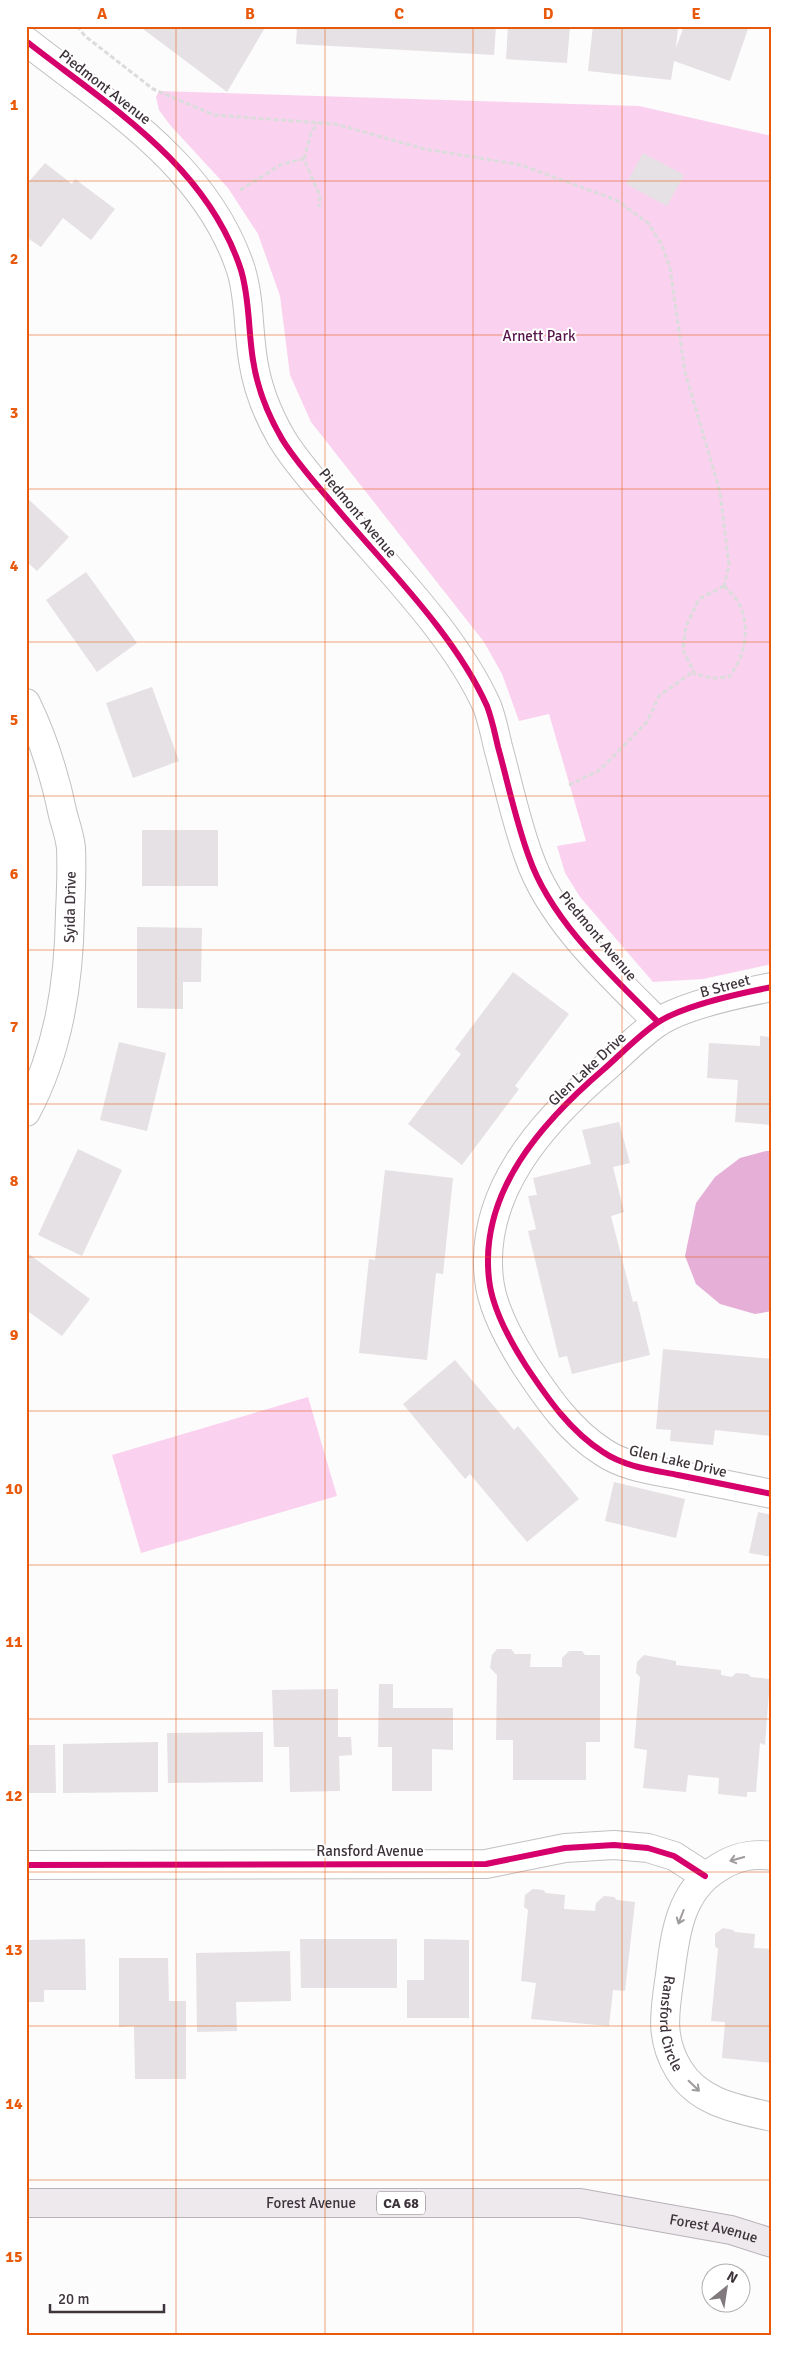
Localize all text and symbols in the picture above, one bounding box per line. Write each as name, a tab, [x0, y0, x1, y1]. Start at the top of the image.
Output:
text: A	[97, 4, 108, 24]
text: B	[245, 4, 255, 24]
text: C	[394, 4, 404, 24]
text: D	[543, 4, 554, 24]
text: E	[691, 4, 701, 24]
street label: Piedmont Avenue	[56, 46, 154, 128]
text: 1	[10, 95, 19, 115]
text: 2	[10, 249, 18, 269]
park label: Arnett Park	[502, 327, 576, 345]
text: 3	[10, 403, 18, 423]
street label: Piedmont Avenue	[315, 465, 401, 561]
text: 4	[10, 556, 19, 576]
text: 5	[10, 710, 18, 730]
text: 6	[10, 864, 19, 884]
street label: Syida Drive	[60, 871, 80, 943]
street label: Piedmont Avenue	[555, 888, 641, 984]
street label: B Street	[698, 971, 752, 1001]
text: 7	[10, 1017, 19, 1037]
street label: Glen Lake Drive	[544, 1028, 630, 1110]
text: 8	[10, 1171, 19, 1191]
text: 9	[10, 1325, 19, 1345]
street label: Glen Lake Drive	[627, 1441, 729, 1481]
text: 10	[5, 1479, 23, 1499]
text: 11	[5, 1632, 23, 1652]
text: 12	[5, 1786, 23, 1806]
street label: Ransford Avenue	[316, 1842, 424, 1860]
one-way arrow	[729, 1854, 745, 1864]
one-way arrow	[676, 1909, 685, 1924]
text: 13	[5, 1940, 23, 1960]
street label: Ransford Circle	[656, 1974, 687, 2075]
one-way arrow	[688, 2080, 700, 2092]
text: 14	[5, 2094, 23, 2114]
road number: CA 68	[377, 2192, 425, 2214]
street label: Forest Avenue	[266, 2194, 356, 2212]
street label: Forest Avenue	[668, 2210, 760, 2247]
text: 15	[5, 2247, 23, 2267]
north arrow	[700, 2264, 750, 2314]
text: N	[724, 2267, 741, 2287]
scale bar	[50, 2281, 164, 2313]
text: 20 m	[58, 2290, 89, 2308]

